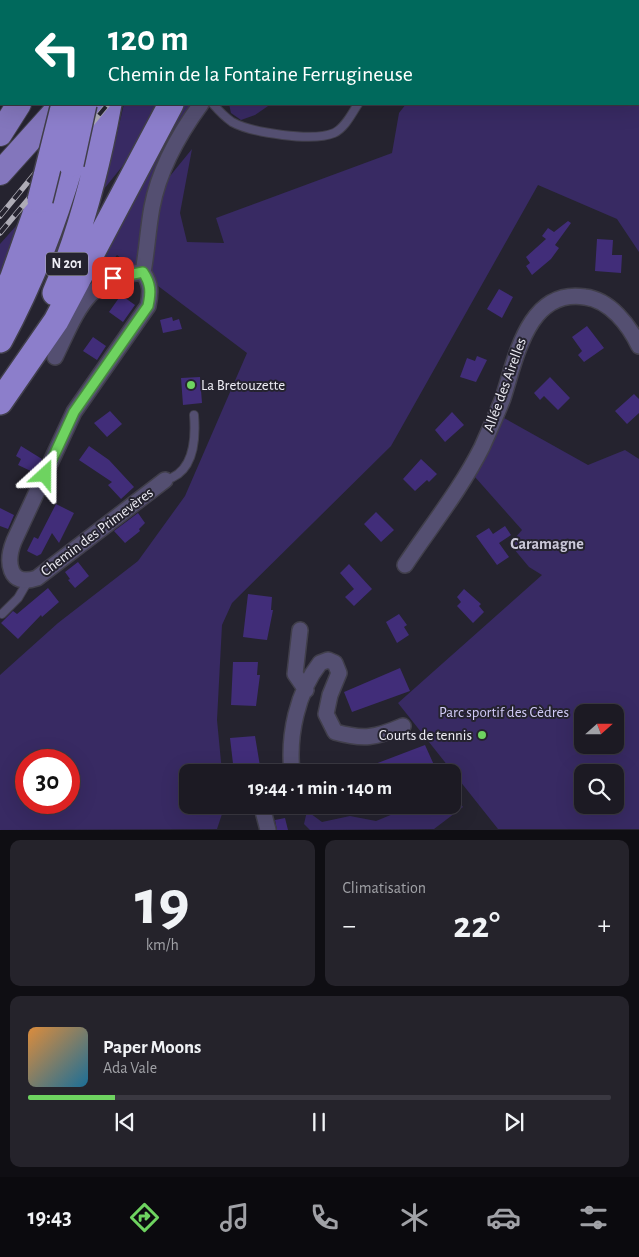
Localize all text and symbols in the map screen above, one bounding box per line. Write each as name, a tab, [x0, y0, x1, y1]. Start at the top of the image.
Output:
icon: left	[25, 20, 90, 85]
text: 120 m	[108, 22, 189, 57]
text: Chemin de la Fontaine Ferrugineuse	[108, 63, 413, 85]
road number: N 201	[46, 252, 88, 276]
pin	[92, 257, 134, 299]
icon: arrive	[99, 264, 127, 292]
street label: Allée des Airelles	[481, 336, 529, 434]
place label: La Bretouzette	[201, 378, 285, 393]
marker: La Bretouzette	[185, 379, 197, 391]
position arrow	[18, 448, 70, 500]
street label: Chemin des Primevères	[38, 485, 156, 579]
district label: Caramagne	[510, 536, 584, 552]
north arrow	[574, 704, 624, 754]
map controls	[574, 704, 624, 814]
park label: Parc sportif des Cèdres	[439, 705, 569, 720]
place label: Courts de tennis	[379, 728, 472, 743]
marker: Courts de tennis	[476, 729, 488, 741]
speed limit sign: 30	[15, 749, 80, 814]
button: search	[574, 764, 624, 814]
text: 19:44 · 1 min · 140 m	[248, 779, 392, 798]
text: 19	[135, 871, 190, 936]
text: Climatisation	[343, 880, 426, 896]
text: 22°	[453, 907, 500, 945]
text: −	[343, 912, 356, 940]
text: +	[598, 912, 611, 940]
text: km/h	[146, 937, 179, 953]
text: Paper Moons	[103, 1038, 201, 1057]
text: Ada Vale	[103, 1060, 157, 1076]
icon: previous	[111, 1108, 139, 1136]
icon: pause	[305, 1108, 333, 1136]
icon: next	[500, 1108, 528, 1136]
icon: directions	[127, 1200, 162, 1235]
icon: music	[217, 1200, 252, 1235]
icon: phone	[307, 1200, 342, 1235]
icon: climate	[397, 1200, 432, 1235]
icon: car	[486, 1200, 521, 1235]
icon: filters	[576, 1200, 611, 1235]
text: 19:43	[27, 1206, 72, 1228]

